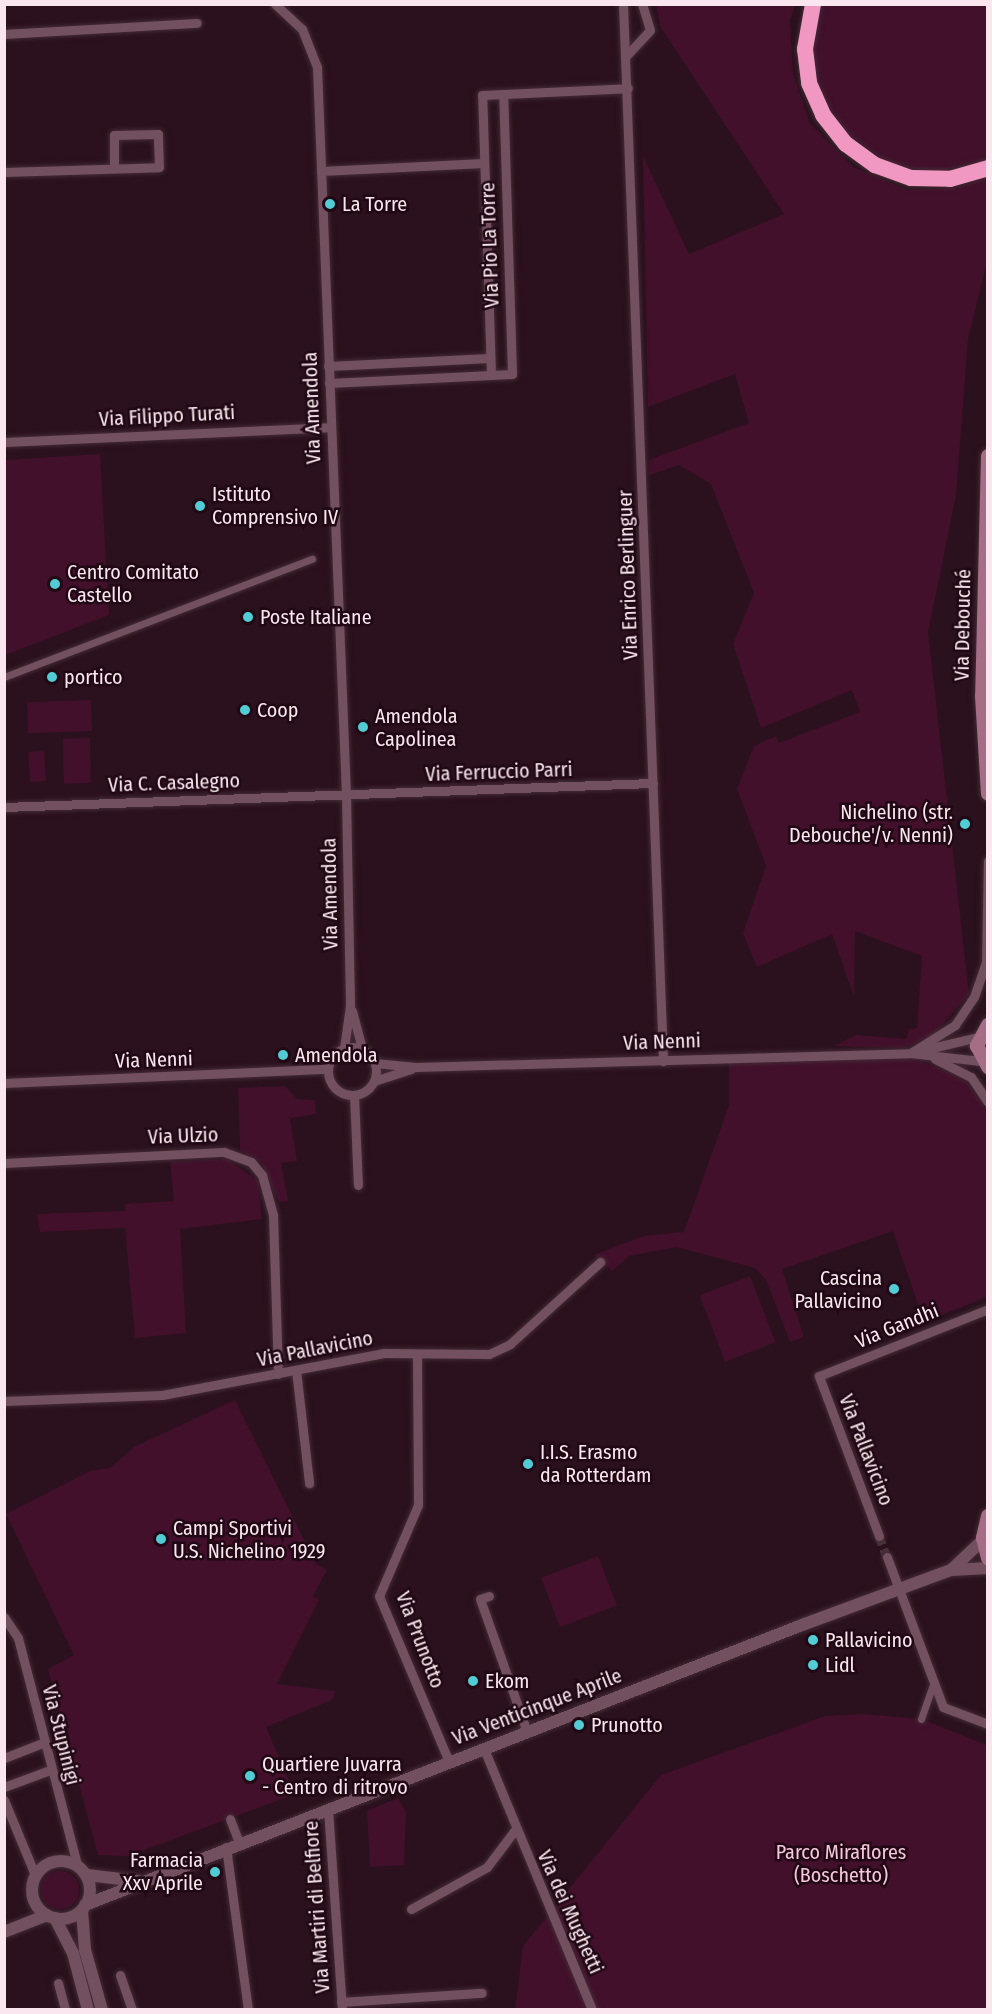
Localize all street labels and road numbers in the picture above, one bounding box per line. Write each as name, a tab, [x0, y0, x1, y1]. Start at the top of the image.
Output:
street label: Via Pio La Torre	[476, 182, 504, 308]
street label: Via Amendola	[298, 351, 326, 465]
street label: Via Filippo Turati	[98, 400, 236, 432]
street label: Via Enrico Berlinguer	[613, 490, 643, 660]
street label: Via Debouché	[950, 569, 976, 681]
street label: Via Ferruccio Parri	[425, 757, 573, 787]
street label: Via C. Casalegno	[108, 769, 240, 797]
street label: Via Amendola	[317, 838, 343, 950]
street label: Via Nenni	[623, 1029, 701, 1055]
street label: Via Nenni	[115, 1047, 193, 1073]
street label: Via Ulzio	[147, 1123, 219, 1149]
street label: Via Gandhi	[852, 1298, 942, 1354]
street label: Via Pallavicino	[255, 1326, 375, 1372]
street label: Via Pallavicino	[834, 1391, 898, 1509]
street label: Via Prunotto	[391, 1588, 449, 1692]
street label: Via Venticinque Aprile	[449, 1664, 625, 1750]
street label: Via Stupinigi	[37, 1682, 85, 1788]
street label: Via Martiri di Belfiore	[299, 1820, 335, 1994]
street label: Via dei Mughetti	[532, 1847, 608, 1977]

